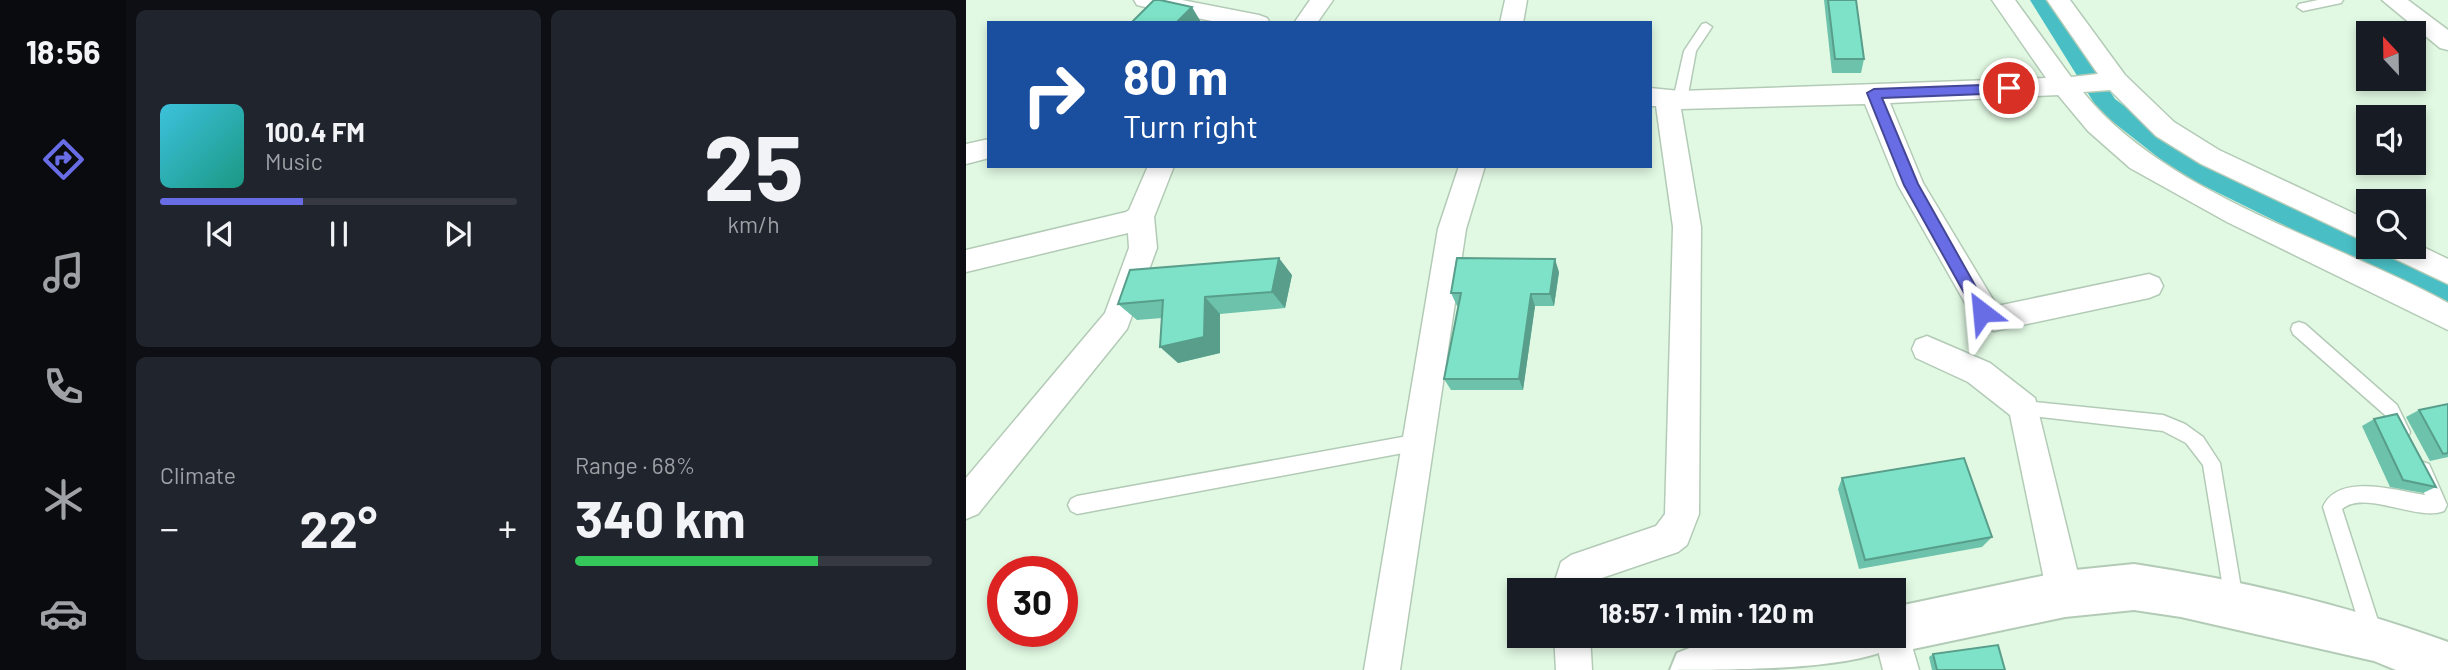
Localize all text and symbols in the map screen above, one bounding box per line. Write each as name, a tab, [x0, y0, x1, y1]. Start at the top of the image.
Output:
north arrow	[2356, 21, 2426, 91]
map controls	[2356, 21, 2426, 259]
text: 18:56	[26, 32, 100, 70]
text: 80 m	[1123, 46, 1228, 105]
icon: right	[1008, 49, 1099, 140]
pin	[1979, 58, 2039, 118]
icon: arrive	[1990, 69, 2028, 107]
button: sound	[2356, 105, 2426, 175]
text: Turn right	[1123, 106, 1258, 144]
text: 25	[703, 110, 804, 219]
text: 100.4 FM	[265, 116, 365, 147]
icon: directions	[39, 135, 88, 184]
text: Music	[265, 147, 323, 175]
button: search	[2356, 189, 2426, 259]
text: km/h	[727, 210, 780, 238]
icon: previous	[201, 215, 239, 253]
icon: pause	[320, 215, 358, 253]
icon: next	[439, 215, 477, 253]
icon: music	[39, 248, 88, 297]
position arrow	[1945, 275, 2019, 349]
icon: phone	[39, 362, 88, 411]
text: Range · 68%	[575, 451, 695, 479]
text: Climate	[160, 461, 236, 489]
icon: climate	[39, 475, 88, 524]
text: 340 km	[575, 486, 746, 548]
text: 22°	[300, 496, 377, 558]
text: −	[160, 504, 179, 550]
text: +	[498, 504, 517, 550]
speed limit sign: 30	[987, 556, 1078, 647]
icon: car	[39, 589, 88, 638]
text: 18:57 · 1 min · 120 m	[1599, 597, 1814, 628]

